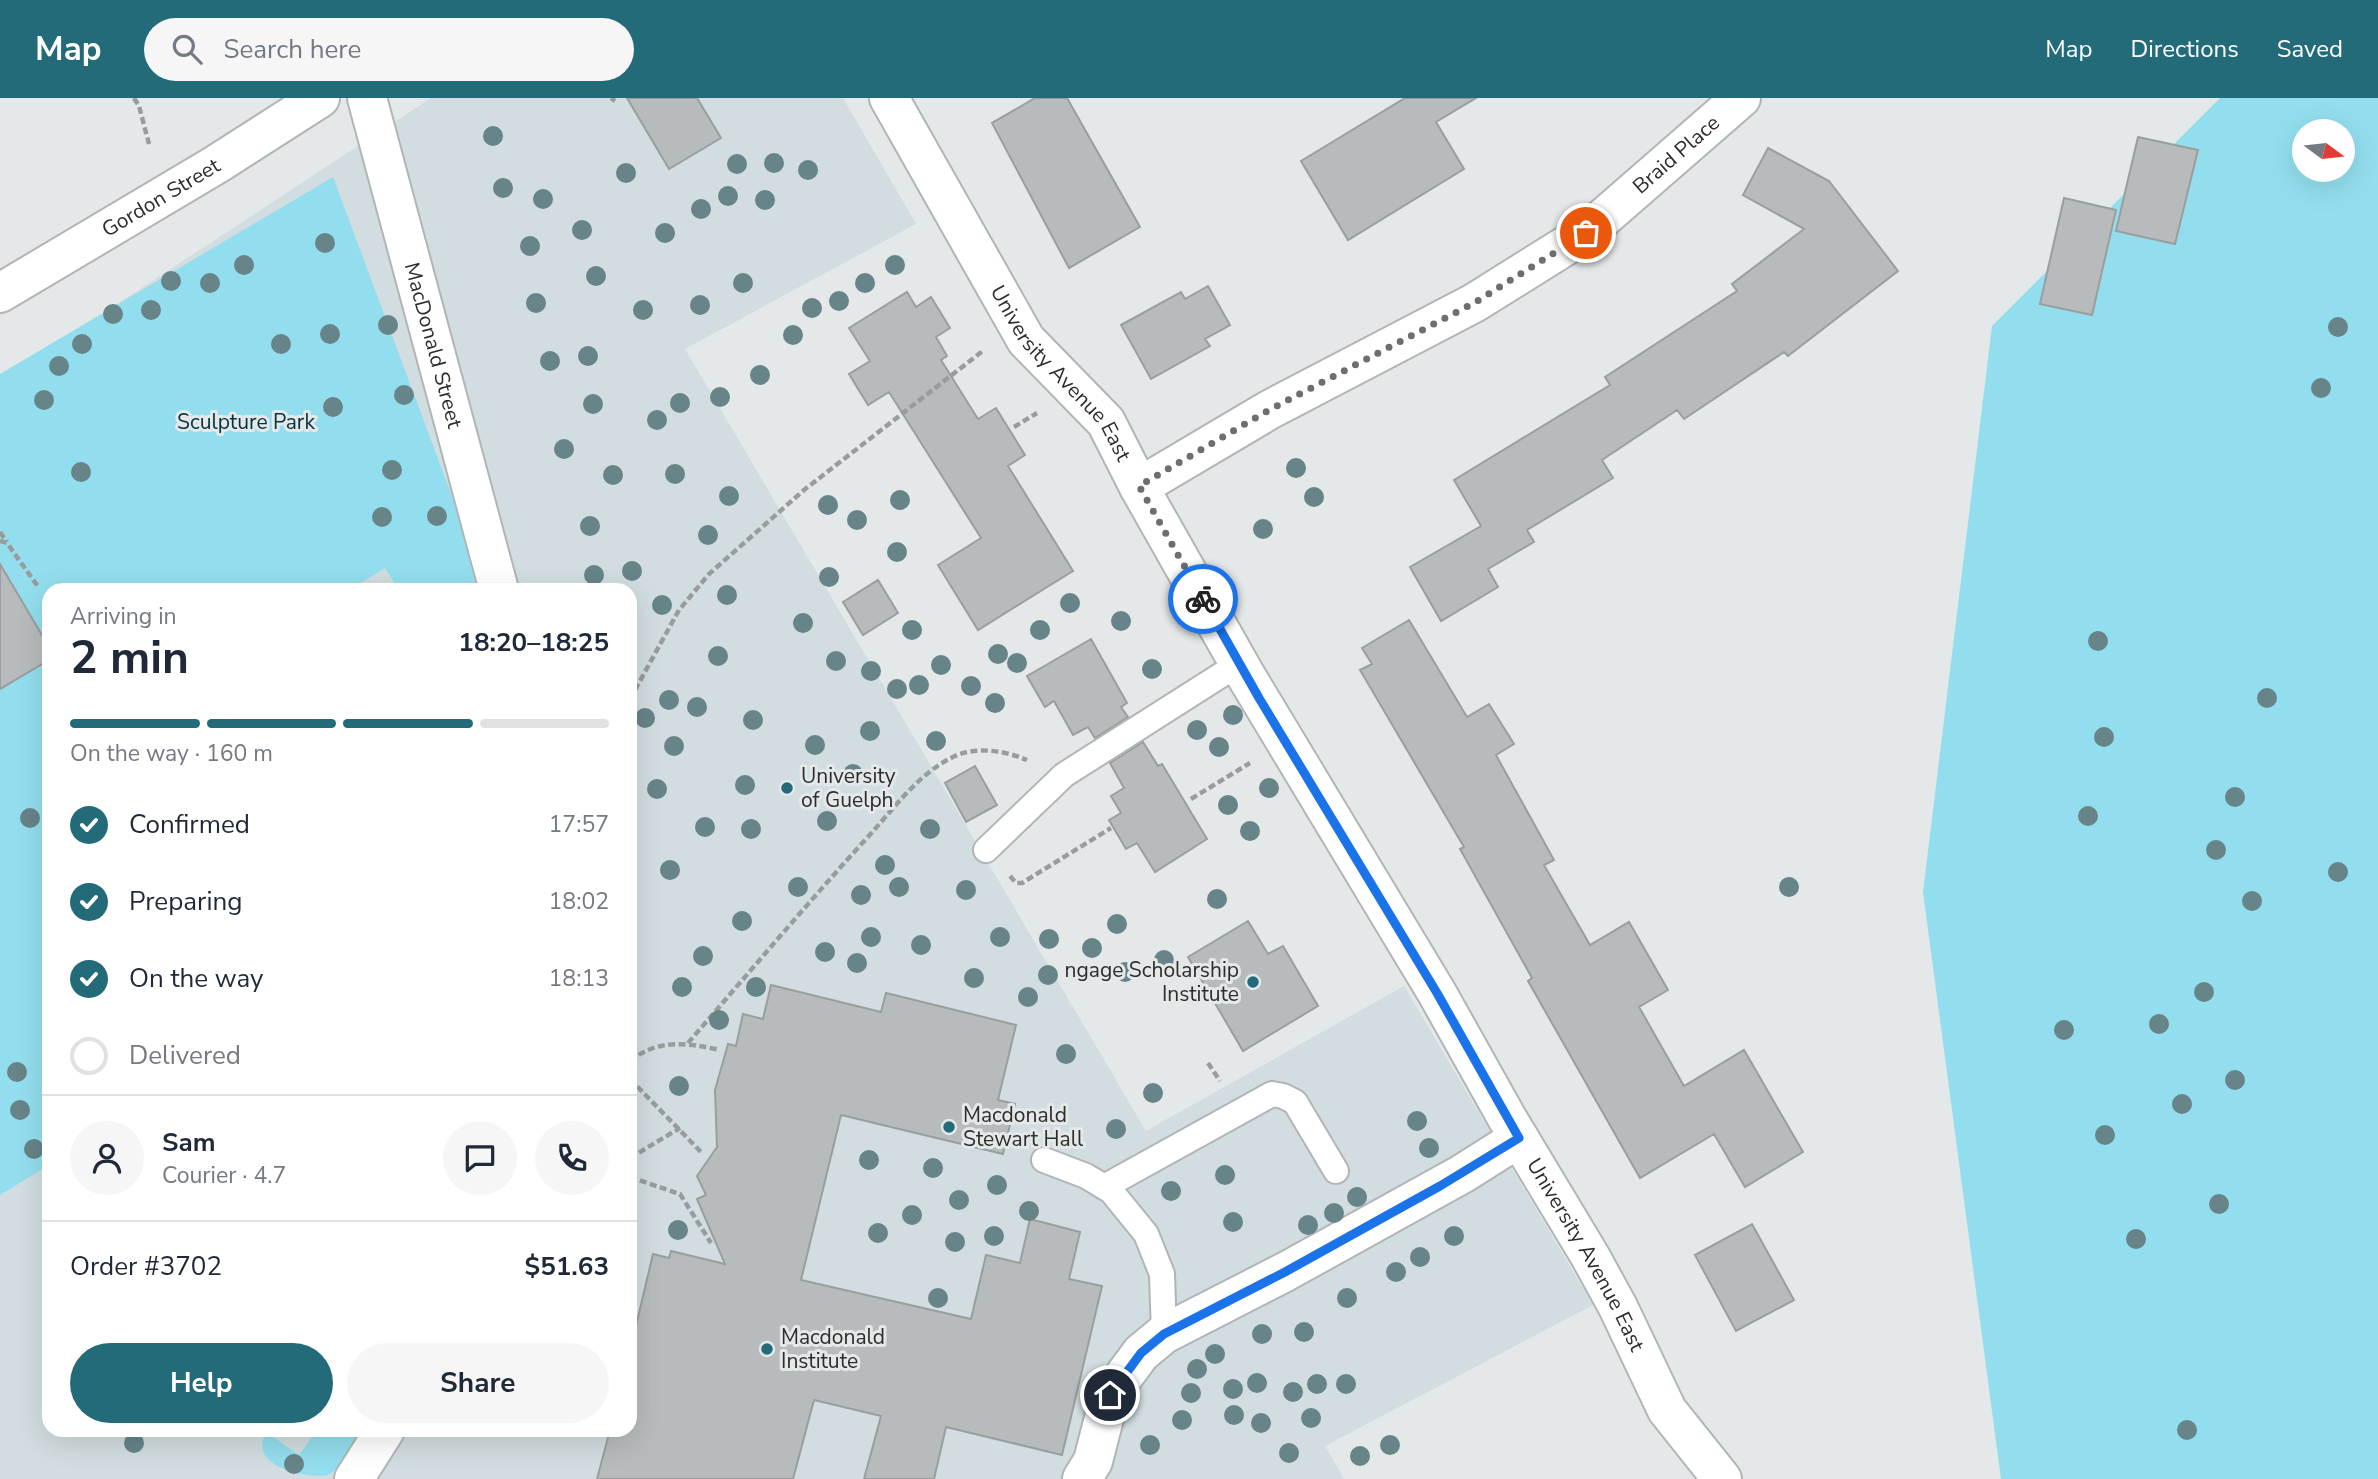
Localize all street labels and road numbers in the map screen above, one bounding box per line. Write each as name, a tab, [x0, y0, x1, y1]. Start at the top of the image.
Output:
street label: Braid Place	[1627, 109, 1726, 200]
street label: Gordon Street	[96, 151, 226, 243]
street label: MacDonald Street	[398, 259, 469, 432]
street label: University Avenue East	[984, 280, 1138, 466]
street label: University Avenue East	[1520, 1153, 1651, 1356]

